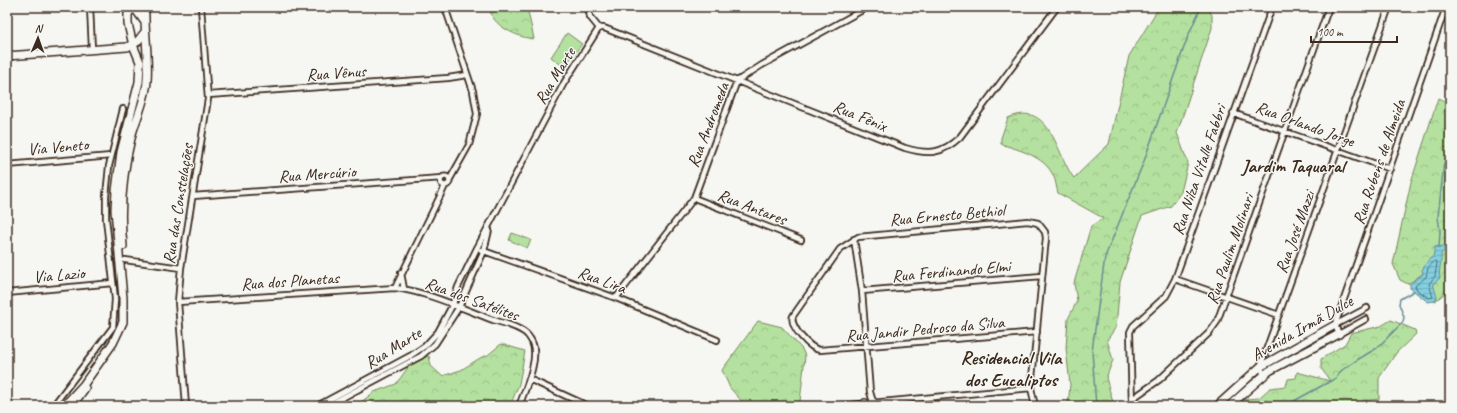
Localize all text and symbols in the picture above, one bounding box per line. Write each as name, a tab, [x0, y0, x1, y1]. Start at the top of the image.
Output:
north arrow	[18, 18, 58, 58]
scale bar	[1311, 18, 1397, 44]
text: N	[35, 21, 44, 35]
text: 100 m	[1317, 24, 1344, 40]
street label: Rua Marte	[530, 43, 581, 108]
street label: Rua Vênus	[306, 60, 367, 86]
street label: Rua Andromeda	[682, 78, 734, 170]
street label: Rua Fênix	[830, 96, 891, 137]
street label: Rua Orlando Jorge	[1253, 96, 1359, 152]
street label: Rua Rubens de Almeida	[1348, 96, 1411, 227]
street label: Rua Nilza Vitalle Fabbri	[1167, 100, 1232, 238]
street label: Via Veneto	[27, 134, 91, 160]
street label: Rua das Constelações	[158, 140, 198, 266]
district label: Jardim Taquaral	[1240, 154, 1348, 178]
street label: Rua Mercúrio	[278, 161, 358, 187]
street label: Rua Antares	[715, 184, 791, 230]
street label: Rua José Mazzi	[1270, 186, 1320, 276]
street label: Rua Paulim Molinari	[1201, 189, 1260, 307]
street label: Rua Ernesto Bethiol	[889, 199, 1009, 230]
street label: Rua Ferdinando Elmi	[891, 255, 1013, 287]
street label: Via Lazio	[33, 262, 87, 288]
street label: Rua Lira	[575, 262, 630, 299]
street label: Rua dos Planetas	[240, 267, 342, 295]
street label: Rua dos Satélites	[422, 272, 524, 326]
street label: Avenida Irmã Dulce	[1248, 290, 1358, 365]
street label: Rua Jandir Pedroso da Silva	[845, 311, 1007, 346]
street label: Rua Marte	[361, 322, 426, 373]
district label: Residencial Vila dos Eucaliptos	[961, 346, 1063, 392]

